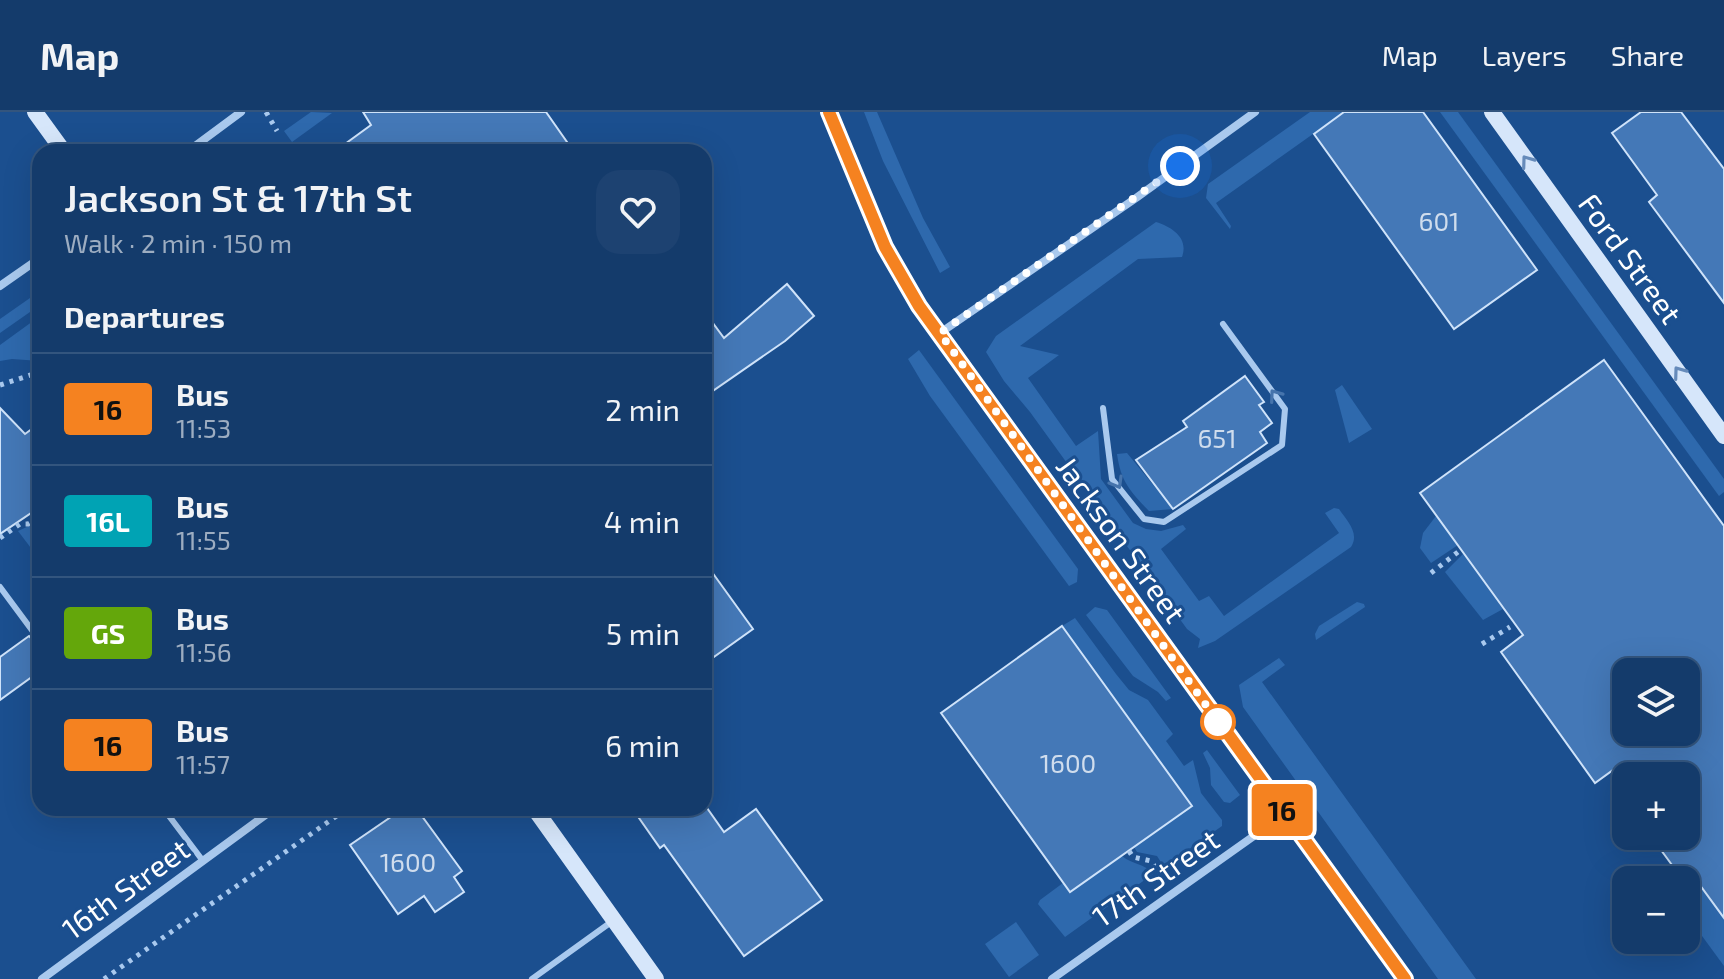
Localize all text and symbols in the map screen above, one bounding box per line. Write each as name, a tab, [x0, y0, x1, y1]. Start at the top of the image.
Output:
text: Map	[40, 32, 119, 78]
text: Map	[1382, 38, 1438, 72]
text: Layers	[1482, 38, 1567, 72]
text: Share	[1611, 38, 1684, 72]
your location	[1160, 146, 1200, 186]
one-way arrow	[1522, 155, 1537, 170]
button: heart	[596, 170, 680, 254]
text: Jackson St & 17th St	[64, 174, 412, 220]
street label: Ford Street	[1572, 186, 1690, 330]
house number: 601	[1419, 205, 1459, 236]
text: Walk · 2 min · 150 m	[64, 227, 292, 258]
text: Departures	[64, 298, 225, 334]
one-way arrow	[1674, 367, 1688, 381]
text: Bus	[176, 376, 229, 412]
one-way arrow	[1270, 389, 1285, 404]
text: 2 min	[605, 391, 680, 427]
text: 16	[94, 392, 122, 426]
text: 11:53	[176, 412, 231, 443]
house number: 651	[1197, 422, 1237, 453]
street label: Jackson Street	[1050, 449, 1194, 629]
one-way arrow	[1108, 475, 1123, 489]
text: Bus	[176, 488, 229, 524]
text: 4 min	[604, 503, 680, 539]
text: 16L	[86, 504, 130, 538]
text: 11:55	[176, 524, 231, 555]
text: Bus	[176, 600, 229, 636]
text: 5 min	[606, 615, 680, 651]
text: GS	[91, 616, 125, 650]
text: 11:56	[176, 636, 232, 667]
map controls	[1612, 658, 1700, 954]
button: layers	[1612, 658, 1700, 746]
unlabelled marker	[1201, 705, 1235, 739]
text: Bus	[176, 712, 229, 748]
text: 6 min	[605, 727, 680, 763]
text: 16	[94, 728, 122, 762]
house number: 1600	[1040, 747, 1096, 778]
text: 11:57	[176, 748, 230, 779]
button: +	[1612, 762, 1700, 850]
line badge: 16	[1246, 784, 1318, 836]
text: 16	[1268, 793, 1296, 827]
street label: 17th Street	[1085, 820, 1225, 934]
street label: 16th Street	[55, 830, 195, 946]
house number: 1600	[380, 846, 436, 877]
button: −	[1612, 866, 1700, 954]

